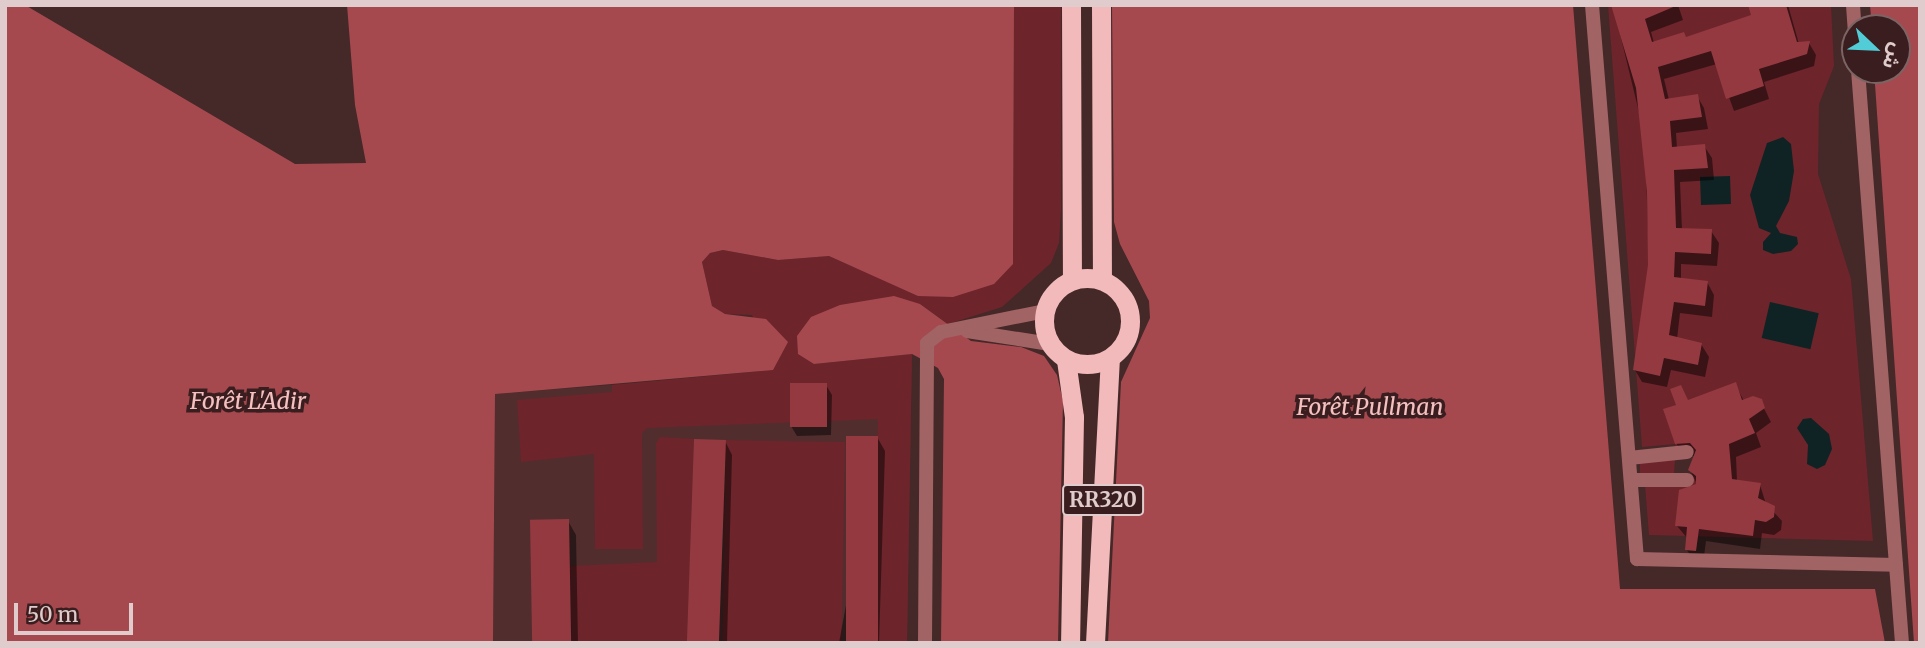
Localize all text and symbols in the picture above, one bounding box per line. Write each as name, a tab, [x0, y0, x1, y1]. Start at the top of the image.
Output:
north arrow	[1841, 14, 1911, 84]
text: ش	[1877, 40, 1910, 73]
park label: Forêt L'Adir	[190, 387, 306, 415]
park label: Forêt Pullman	[1297, 393, 1443, 421]
road number: RR320	[1061, 482, 1145, 518]
scale bar	[18, 588, 136, 632]
text: 50 m	[27, 601, 78, 628]

